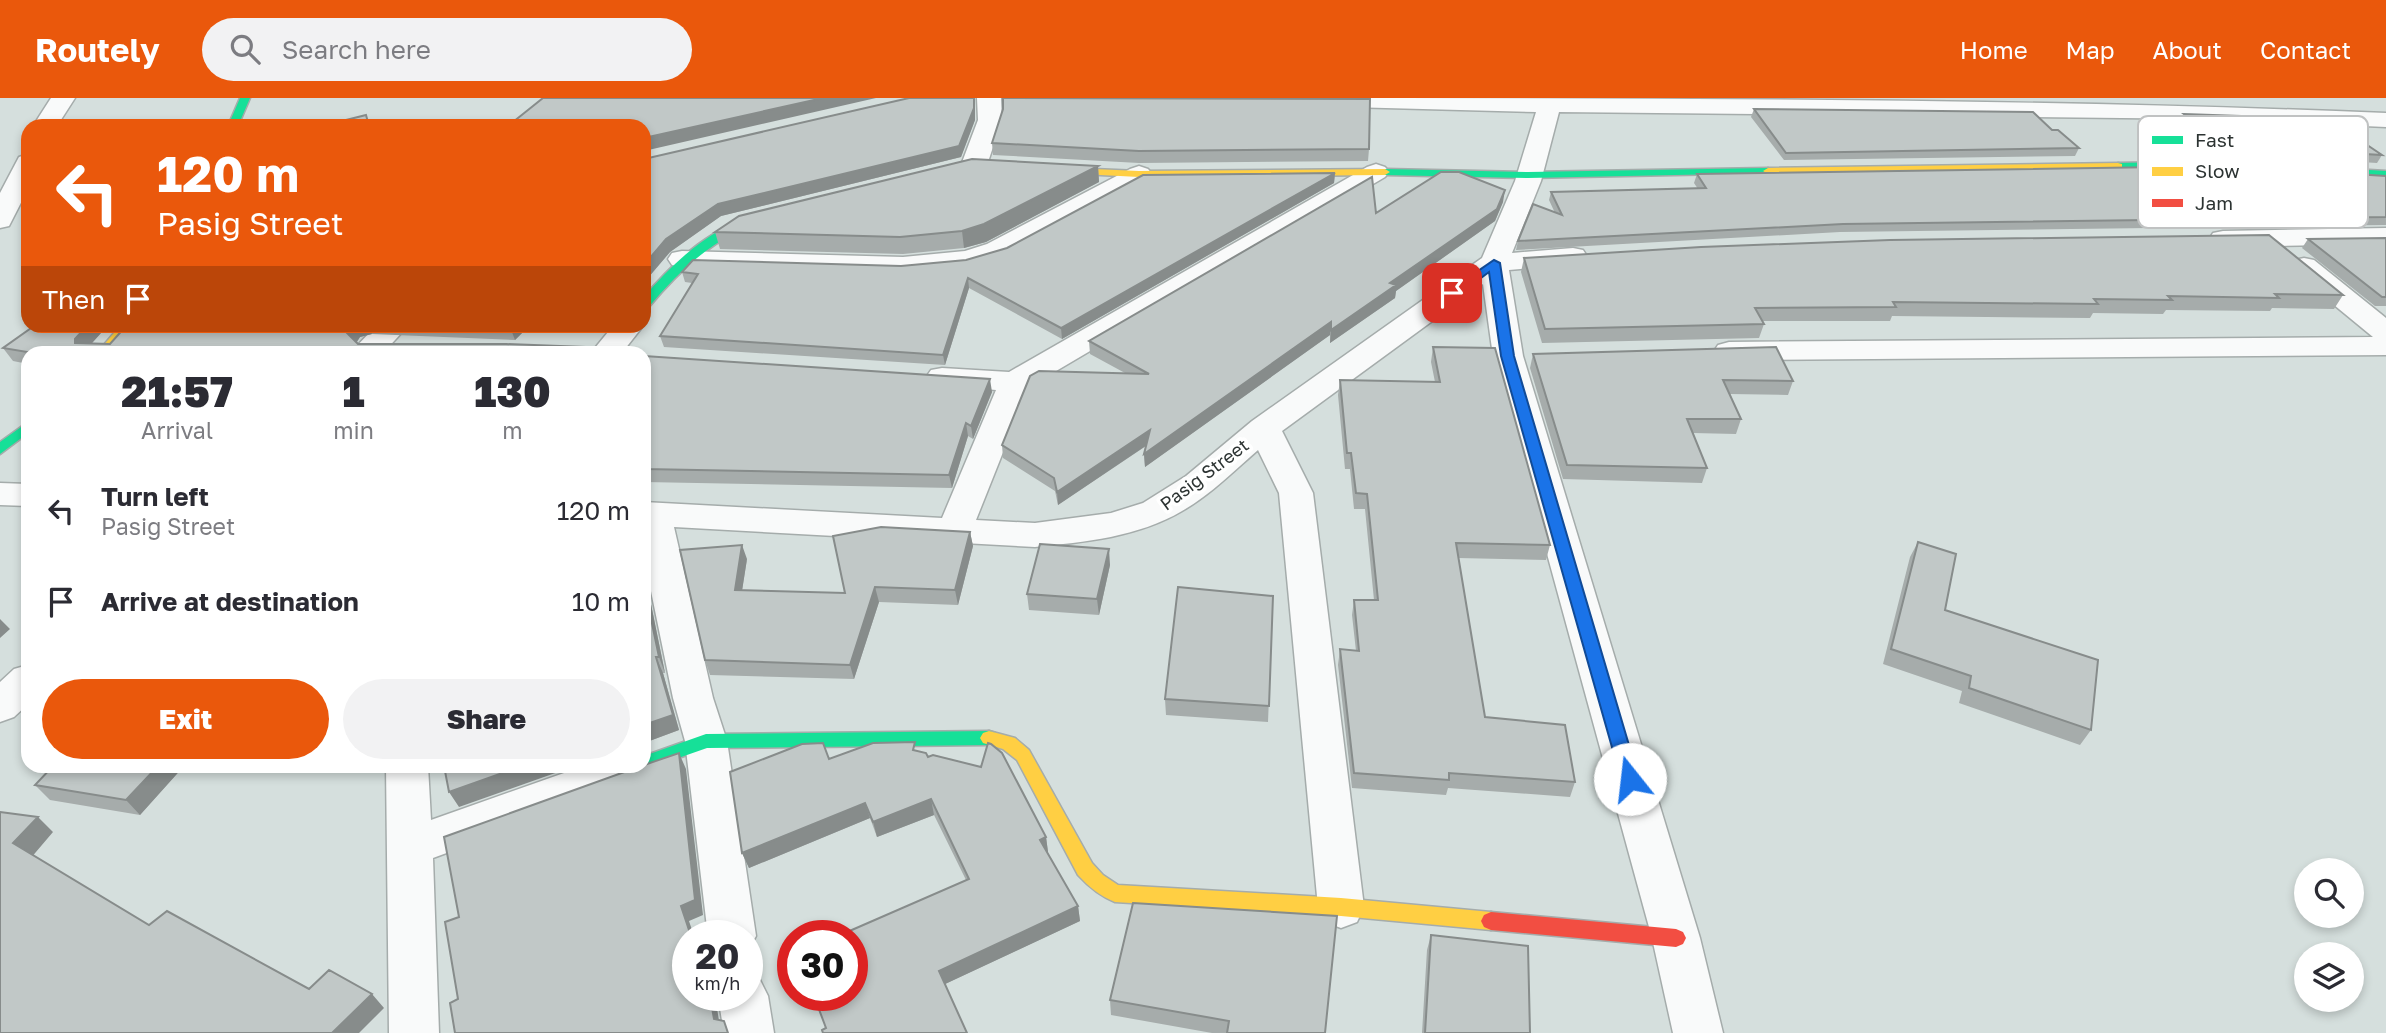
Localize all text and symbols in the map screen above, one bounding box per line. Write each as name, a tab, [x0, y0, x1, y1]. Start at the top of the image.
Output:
search box	[202, 18, 692, 81]
text: Routely	[35, 30, 160, 69]
icon: search	[226, 30, 264, 68]
text: Search here	[282, 34, 431, 65]
text: Home	[1960, 35, 2028, 64]
text: Map	[2066, 35, 2115, 64]
text: About	[2153, 35, 2222, 64]
text: Contact	[2260, 35, 2351, 64]
legend	[2138, 116, 2368, 228]
text: Fast	[2195, 128, 2234, 151]
text: 120 m	[157, 144, 299, 203]
icon: left	[42, 147, 133, 238]
text: Slow	[2195, 159, 2240, 182]
text: Jam	[2195, 191, 2233, 214]
text: Pasig Street	[157, 204, 344, 242]
pin	[1422, 263, 1482, 323]
icon: arrive	[1433, 274, 1471, 312]
icon: arrive	[119, 280, 157, 318]
text: Then	[42, 284, 105, 315]
text: 21:57	[121, 366, 233, 416]
text: 1	[342, 366, 365, 416]
text: 130	[474, 366, 551, 416]
text: Arrival	[141, 416, 213, 444]
text: min	[333, 416, 374, 444]
text: m	[502, 416, 523, 444]
street label: Pasig Street	[1155, 434, 1253, 514]
text: Turn left	[101, 481, 209, 512]
icon: left	[42, 492, 80, 530]
text: 120 m	[557, 495, 630, 526]
text: Pasig Street	[101, 512, 235, 540]
icon: arrive	[42, 583, 80, 621]
text: Arrive at destination	[101, 586, 359, 617]
text: 10 m	[572, 586, 630, 617]
button: Exit	[42, 679, 329, 759]
button: Share	[343, 679, 630, 759]
position arrow	[1593, 742, 1667, 816]
map controls	[2294, 858, 2364, 1012]
button: search	[2294, 858, 2364, 928]
speed limit sign: 30	[777, 920, 868, 1011]
text: 20	[695, 935, 740, 977]
button: layers	[2294, 942, 2364, 1012]
text: km/h	[695, 972, 740, 994]

